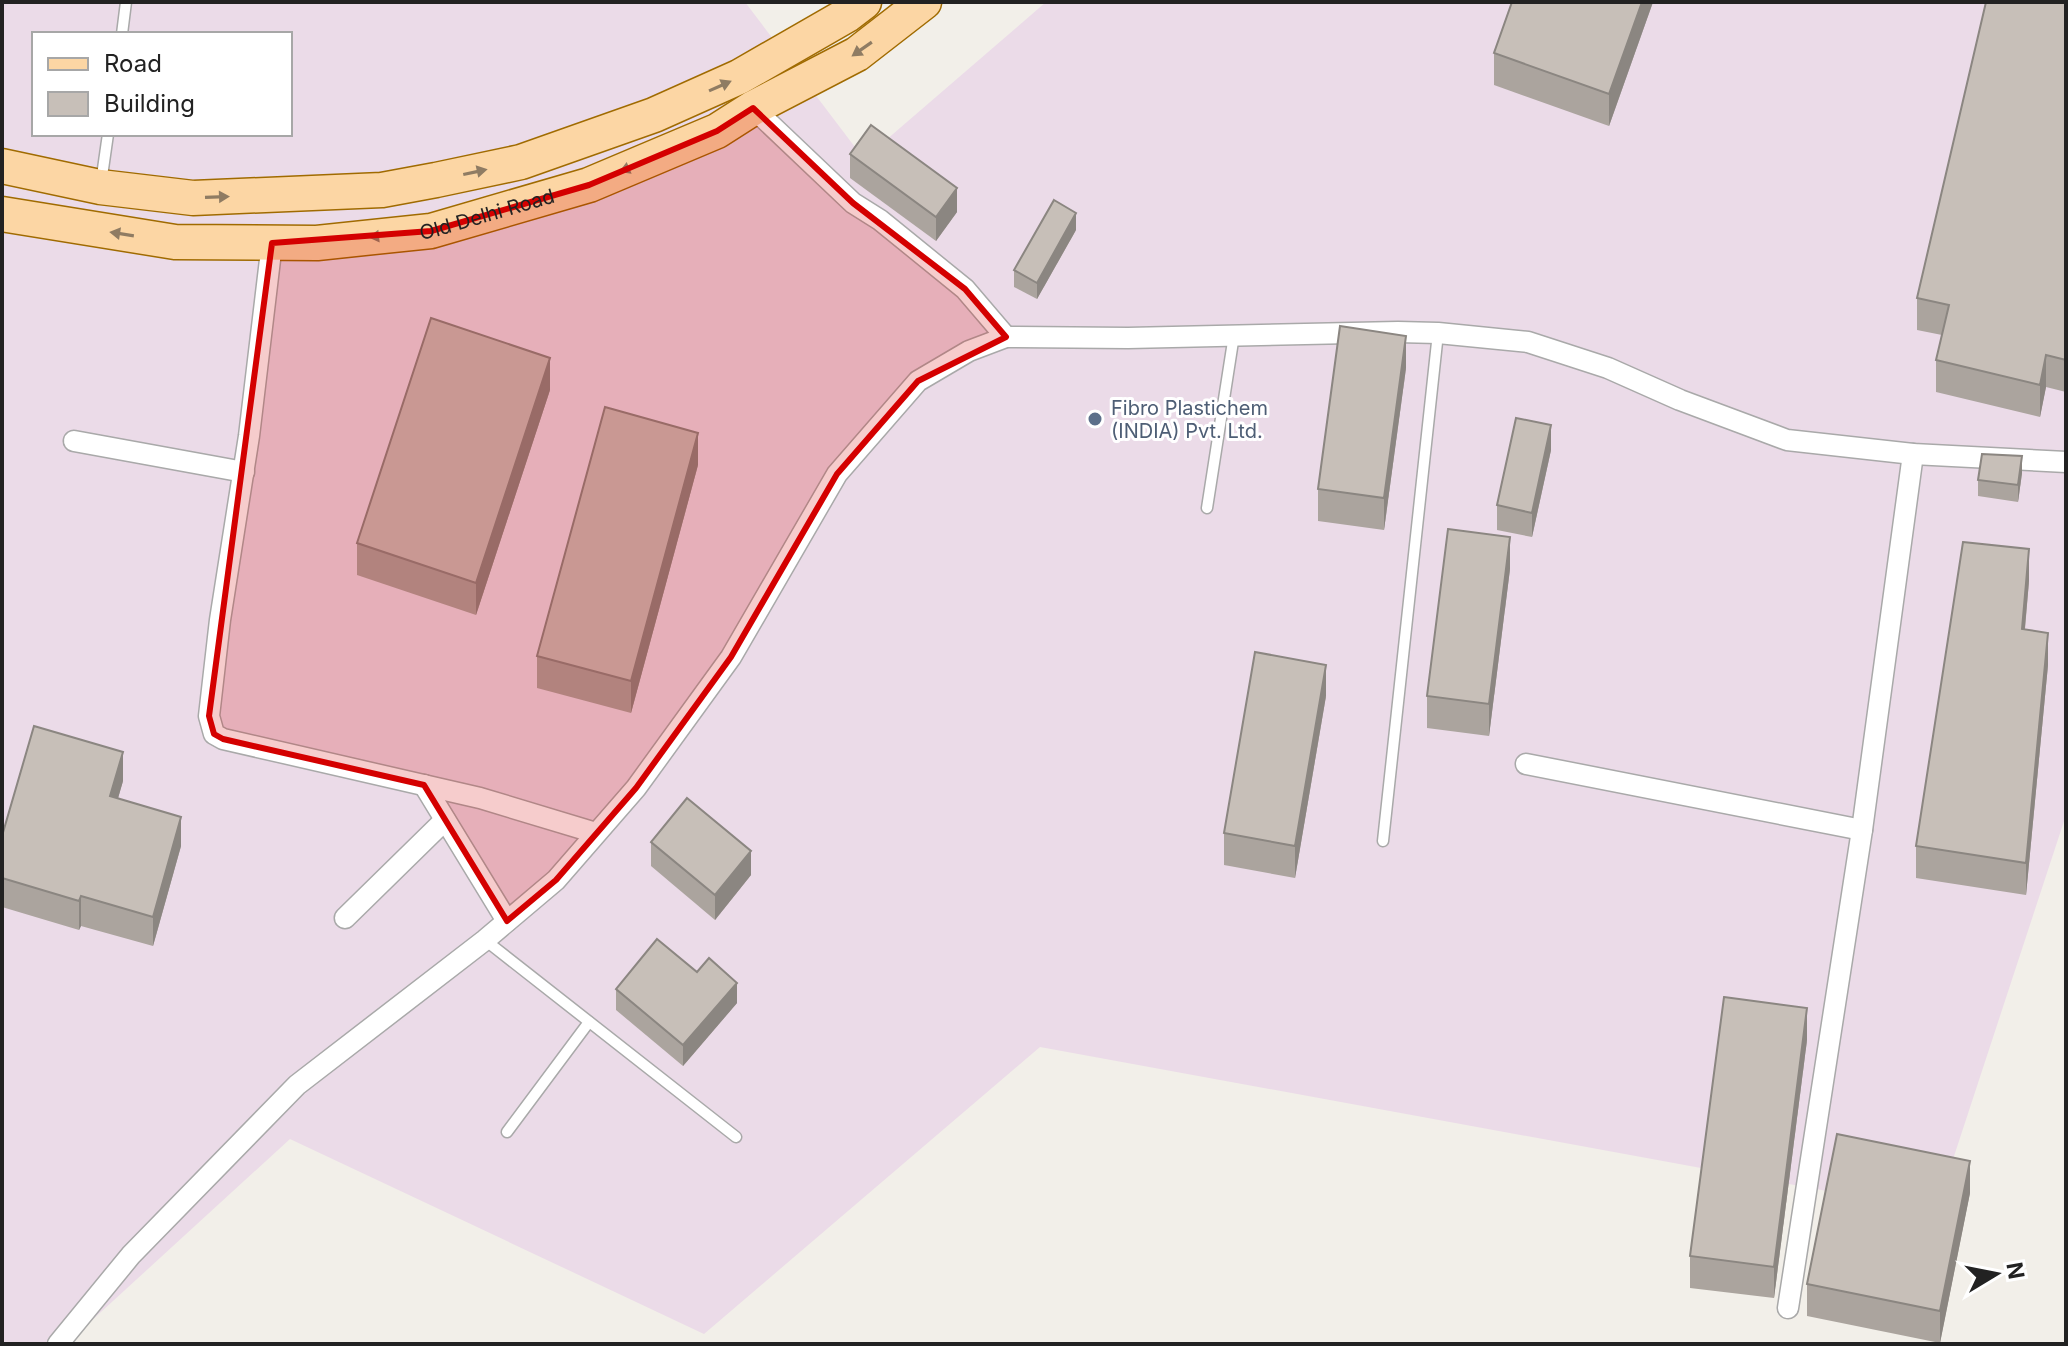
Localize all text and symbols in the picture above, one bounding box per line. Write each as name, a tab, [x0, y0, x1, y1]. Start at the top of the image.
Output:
legend	[32, 32, 292, 136]
one-way arrow	[851, 41, 872, 56]
text: Road	[104, 49, 162, 78]
one-way arrow	[708, 79, 732, 92]
text: Building	[104, 89, 195, 118]
one-way arrow	[619, 161, 643, 174]
one-way arrow	[463, 165, 488, 178]
street label: Old Delhi Road	[418, 184, 557, 244]
one-way arrow	[205, 191, 230, 203]
one-way arrow	[109, 227, 134, 239]
one-way arrow	[368, 230, 393, 243]
place label: Fibro Plastichem (INDIA) Pvt. Ltd.	[1111, 396, 1268, 443]
marker: Fibro Plastichem (INDIA) Pvt. Ltd.	[1086, 410, 1104, 428]
north arrow	[1956, 1234, 2036, 1314]
text: N	[2001, 1260, 2030, 1281]

